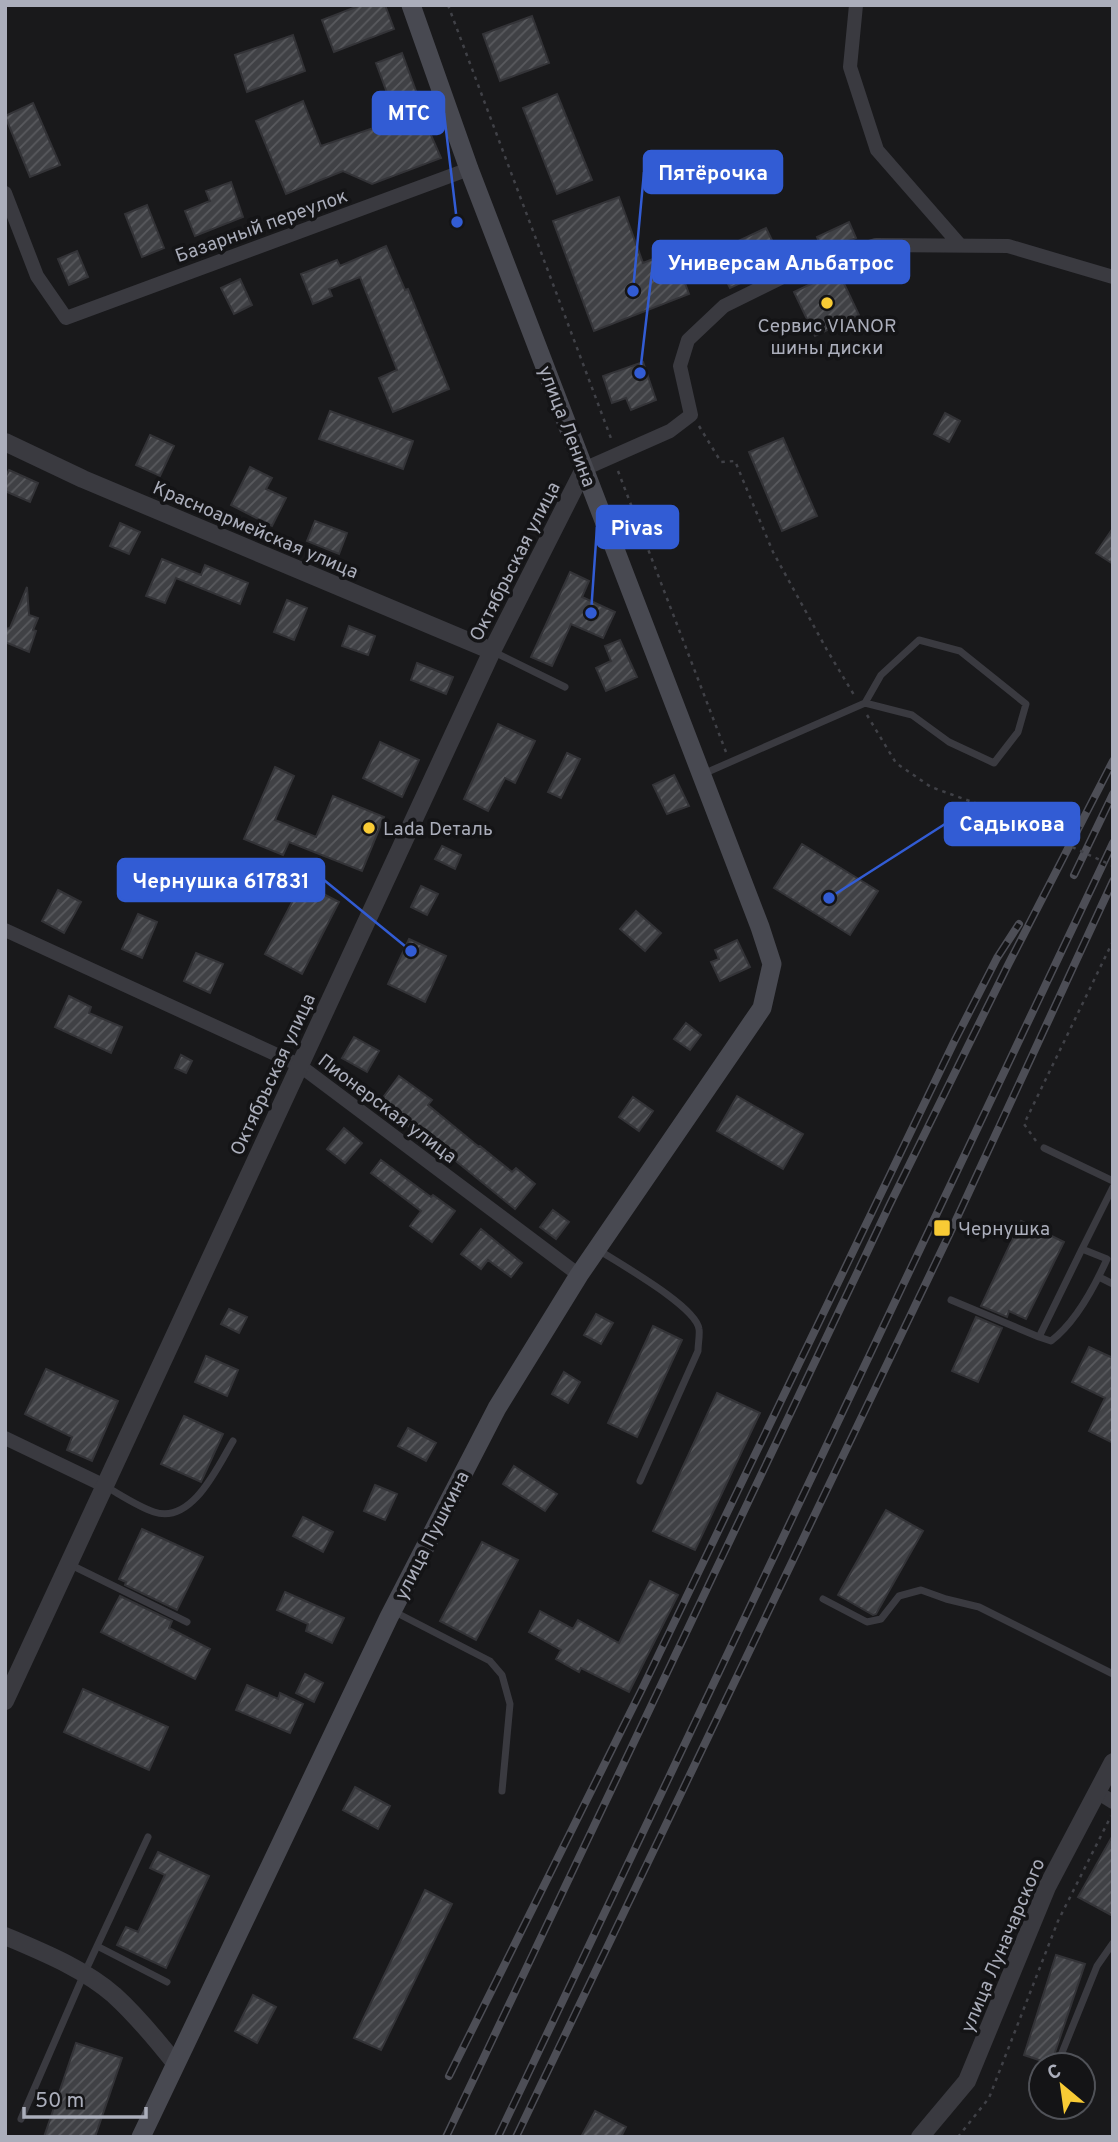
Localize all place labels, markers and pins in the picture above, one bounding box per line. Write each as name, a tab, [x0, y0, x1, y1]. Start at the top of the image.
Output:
callout: МТС	[373, 92, 444, 134]
callout: Пятёрочка	[644, 151, 782, 193]
callout: Универсам Альбатрос	[653, 241, 909, 283]
marker: Сервис VIANOR шины диски	[819, 295, 835, 311]
place label: Сервис VIANOR шины диски	[757, 315, 897, 361]
callout: Pivas	[597, 506, 678, 548]
callout: Садыкова	[945, 803, 1079, 845]
place label: Lada Dеталь	[383, 818, 493, 842]
marker: Lada Dеталь	[361, 820, 377, 836]
callout: Чернушка 617831	[118, 859, 324, 901]
marker: Чернушка	[932, 1218, 952, 1238]
place label: Чернушка	[958, 1218, 1050, 1242]

